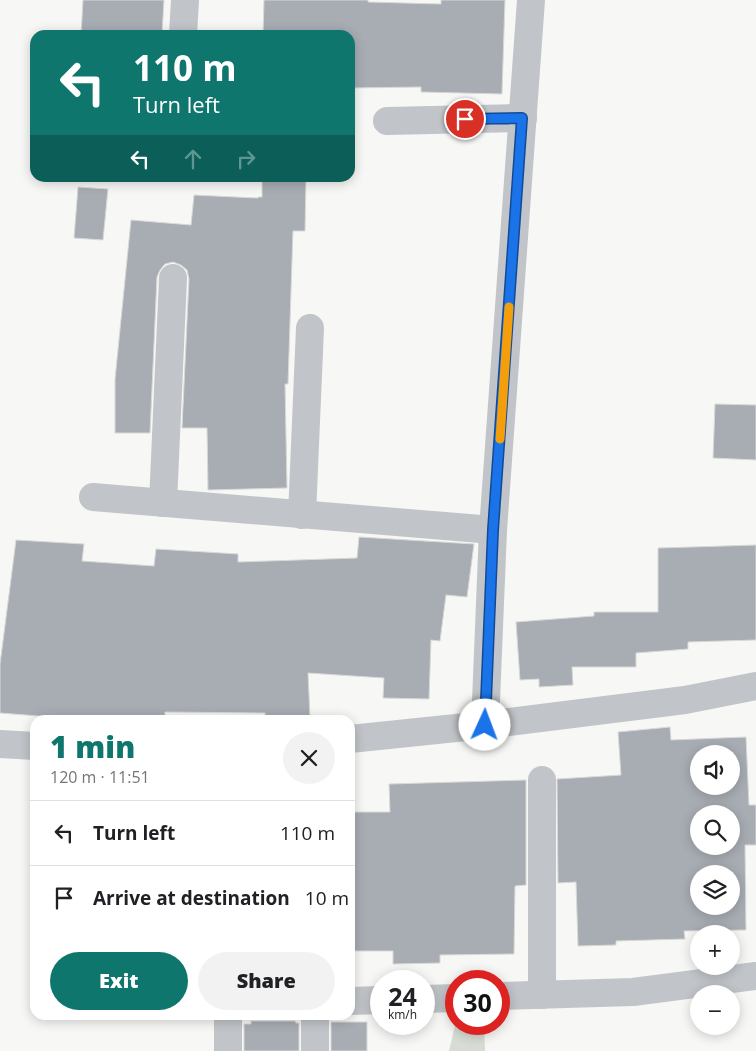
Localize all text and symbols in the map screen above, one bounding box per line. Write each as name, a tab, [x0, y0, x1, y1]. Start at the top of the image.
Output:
text: 110 m	[133, 44, 237, 91]
icon: left	[50, 50, 115, 115]
text: Turn left	[133, 89, 220, 119]
pin	[444, 98, 486, 140]
icon: arrive	[451, 105, 479, 133]
icon: left	[126, 145, 154, 173]
icon: ahead	[179, 145, 207, 173]
icon: right	[232, 145, 260, 173]
position arrow	[458, 698, 510, 750]
text: 1 min	[50, 726, 135, 767]
button: close	[283, 732, 335, 784]
map controls	[690, 745, 740, 1035]
button: sound	[690, 745, 740, 795]
text: 120 m · 11:51	[50, 766, 150, 788]
button: search	[690, 805, 740, 855]
icon: left	[50, 819, 78, 847]
text: Turn left	[93, 820, 175, 846]
text: 110 m	[280, 820, 335, 846]
button: layers	[690, 865, 740, 915]
icon: arrive	[50, 884, 78, 912]
text: Arrive at destination	[93, 885, 290, 911]
text: 10 m	[305, 885, 349, 911]
button: +	[690, 925, 740, 975]
button: Exit	[50, 952, 188, 1010]
button: Share	[198, 952, 335, 1010]
speed limit sign: 30	[445, 970, 510, 1035]
text: 24	[388, 979, 417, 1013]
button: −	[690, 985, 740, 1035]
text: km/h	[388, 1006, 417, 1023]

